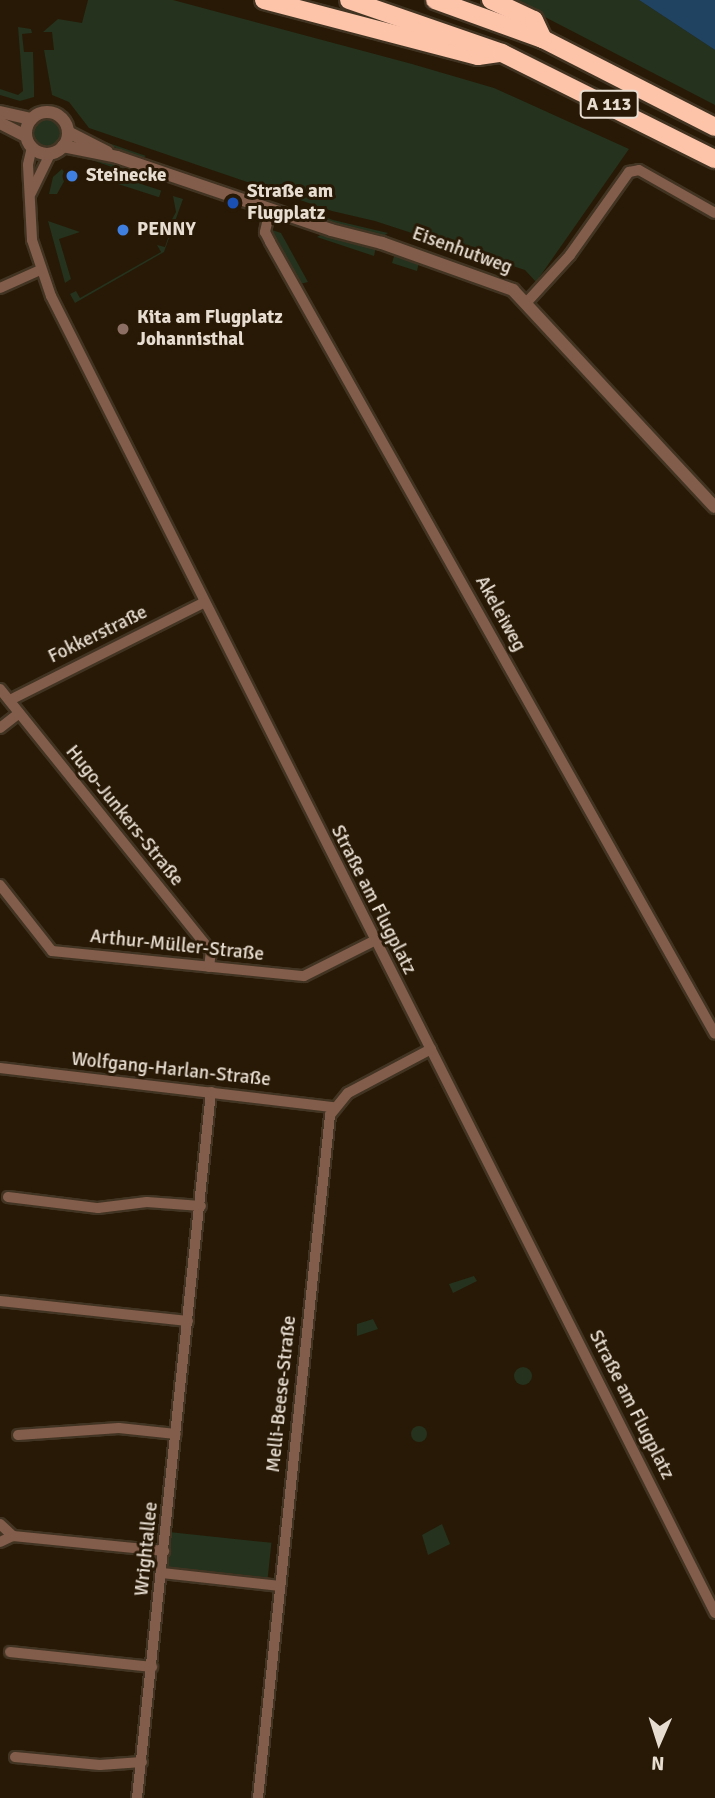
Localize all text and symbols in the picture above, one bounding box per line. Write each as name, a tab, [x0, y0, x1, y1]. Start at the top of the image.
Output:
road number: A 113	[579, 90, 639, 119]
place label: Steinecke	[86, 165, 167, 187]
marker: Steinecke	[64, 168, 80, 184]
place label: Straße am Flugplatz	[247, 181, 333, 225]
marker: Straße am Flugplatz	[225, 195, 241, 211]
place label: PENNY	[137, 219, 196, 241]
marker: PENNY	[115, 222, 131, 238]
street label: Eisenhutweg	[409, 222, 515, 280]
place label: Kita am Flugplatz Johannisthal	[137, 307, 283, 351]
marker: Kita am Flugplatz Johannisthal	[115, 321, 131, 337]
street label: Akeleiweg	[470, 572, 530, 656]
street label: Fokkerstraße	[45, 601, 151, 669]
street label: Hugo-Junkers-Straße	[60, 741, 188, 891]
street label: Straße am Flugplatz	[326, 822, 420, 978]
street label: Arthur-Müller-Straße	[89, 926, 265, 966]
street label: Wolfgang-Harlan-Straße	[70, 1048, 272, 1092]
street label: Melli-Beese-Straße	[262, 1314, 302, 1474]
street label: Straße am Flugplatz	[584, 1327, 678, 1483]
street label: Wrightallee	[131, 1501, 163, 1597]
north arrow	[624, 1707, 694, 1777]
text: N	[651, 1751, 665, 1775]

